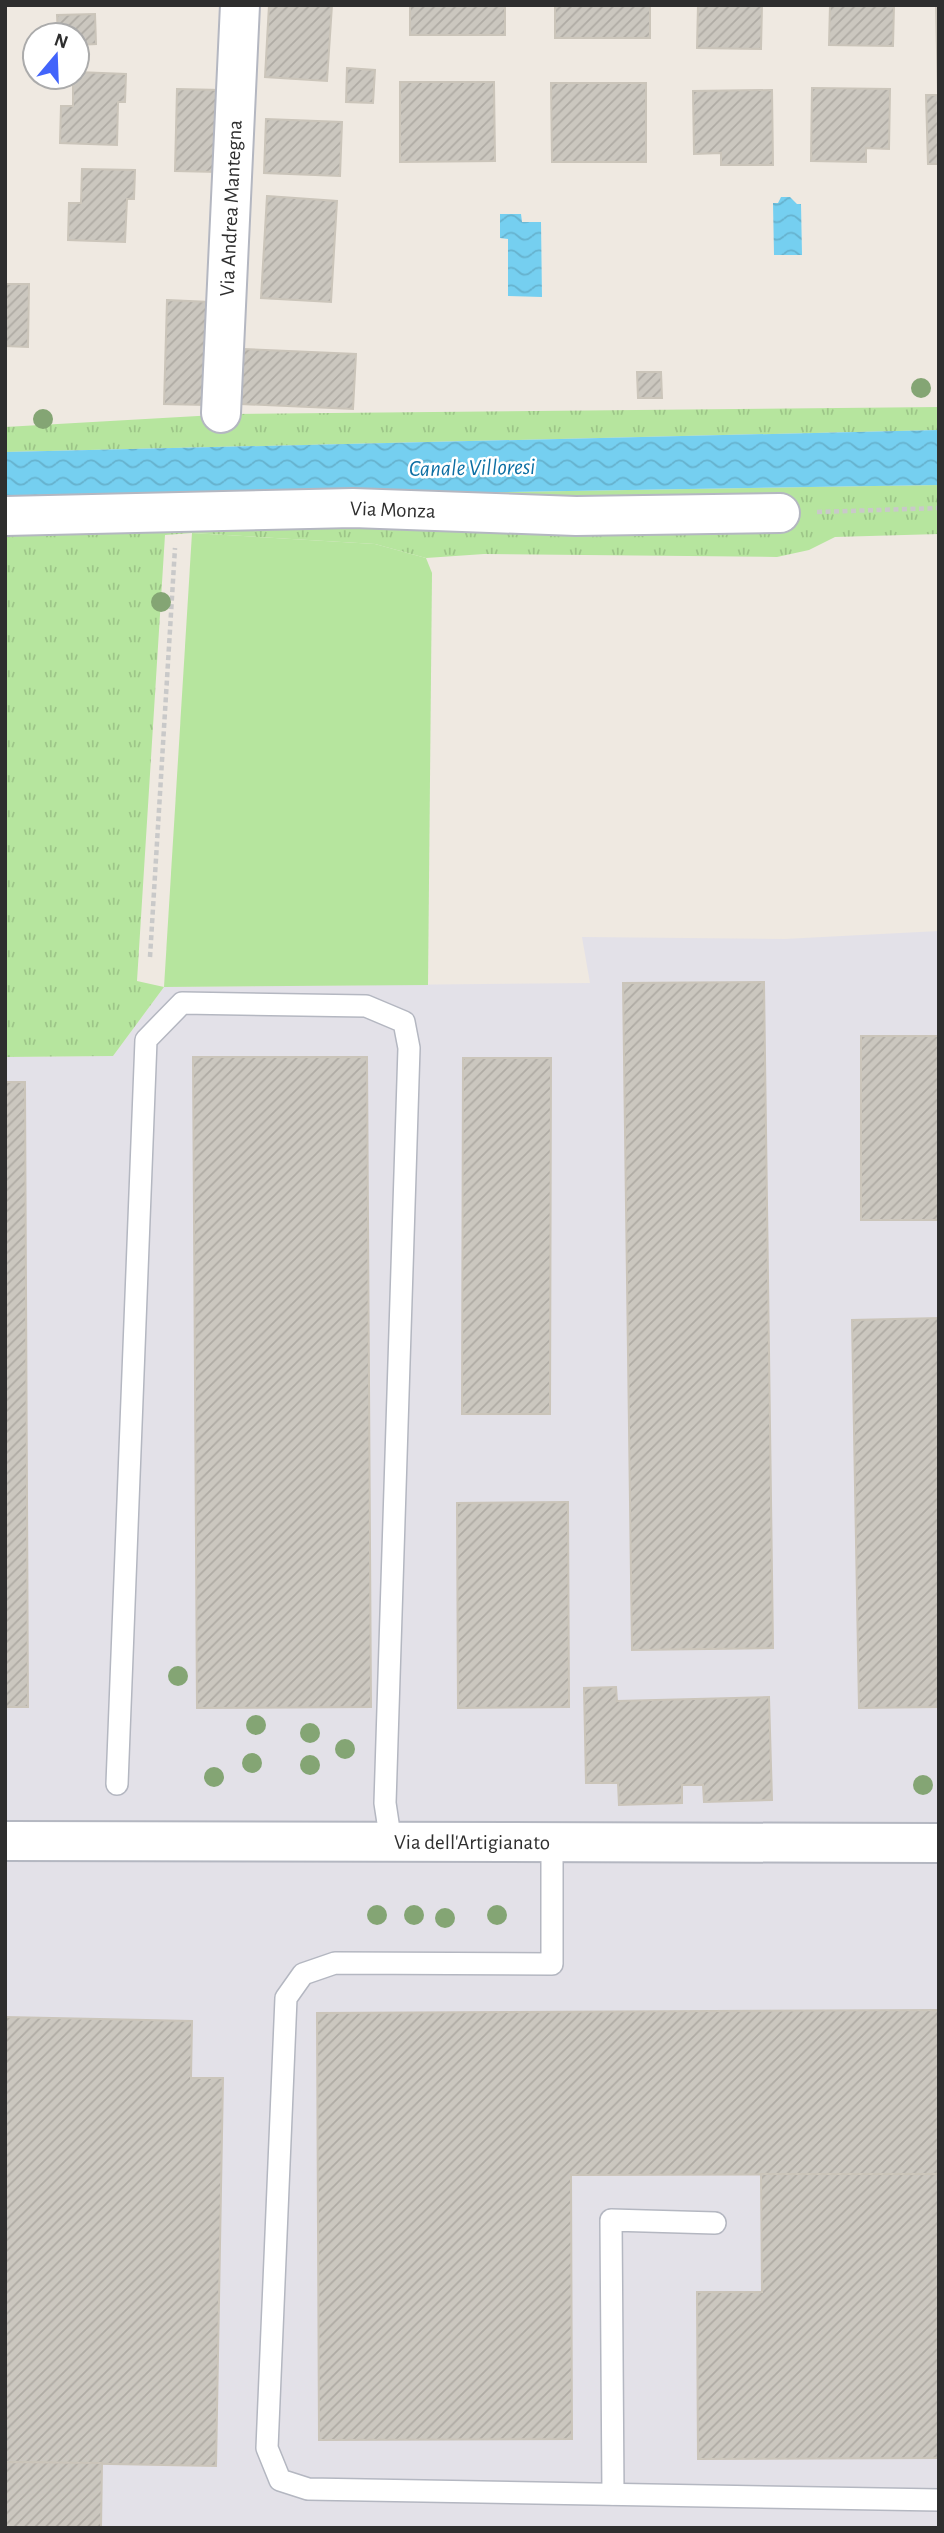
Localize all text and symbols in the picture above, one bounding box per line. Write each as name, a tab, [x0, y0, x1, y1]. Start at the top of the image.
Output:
north arrow	[21, 21, 91, 91]
text: N	[52, 30, 70, 52]
street label: Via Andrea Mantegna	[216, 119, 246, 297]
water label: Canale Villoresi	[409, 456, 535, 481]
street label: Via Monza	[350, 498, 436, 522]
street label: Via dell'Artigianato	[394, 1832, 550, 1853]

